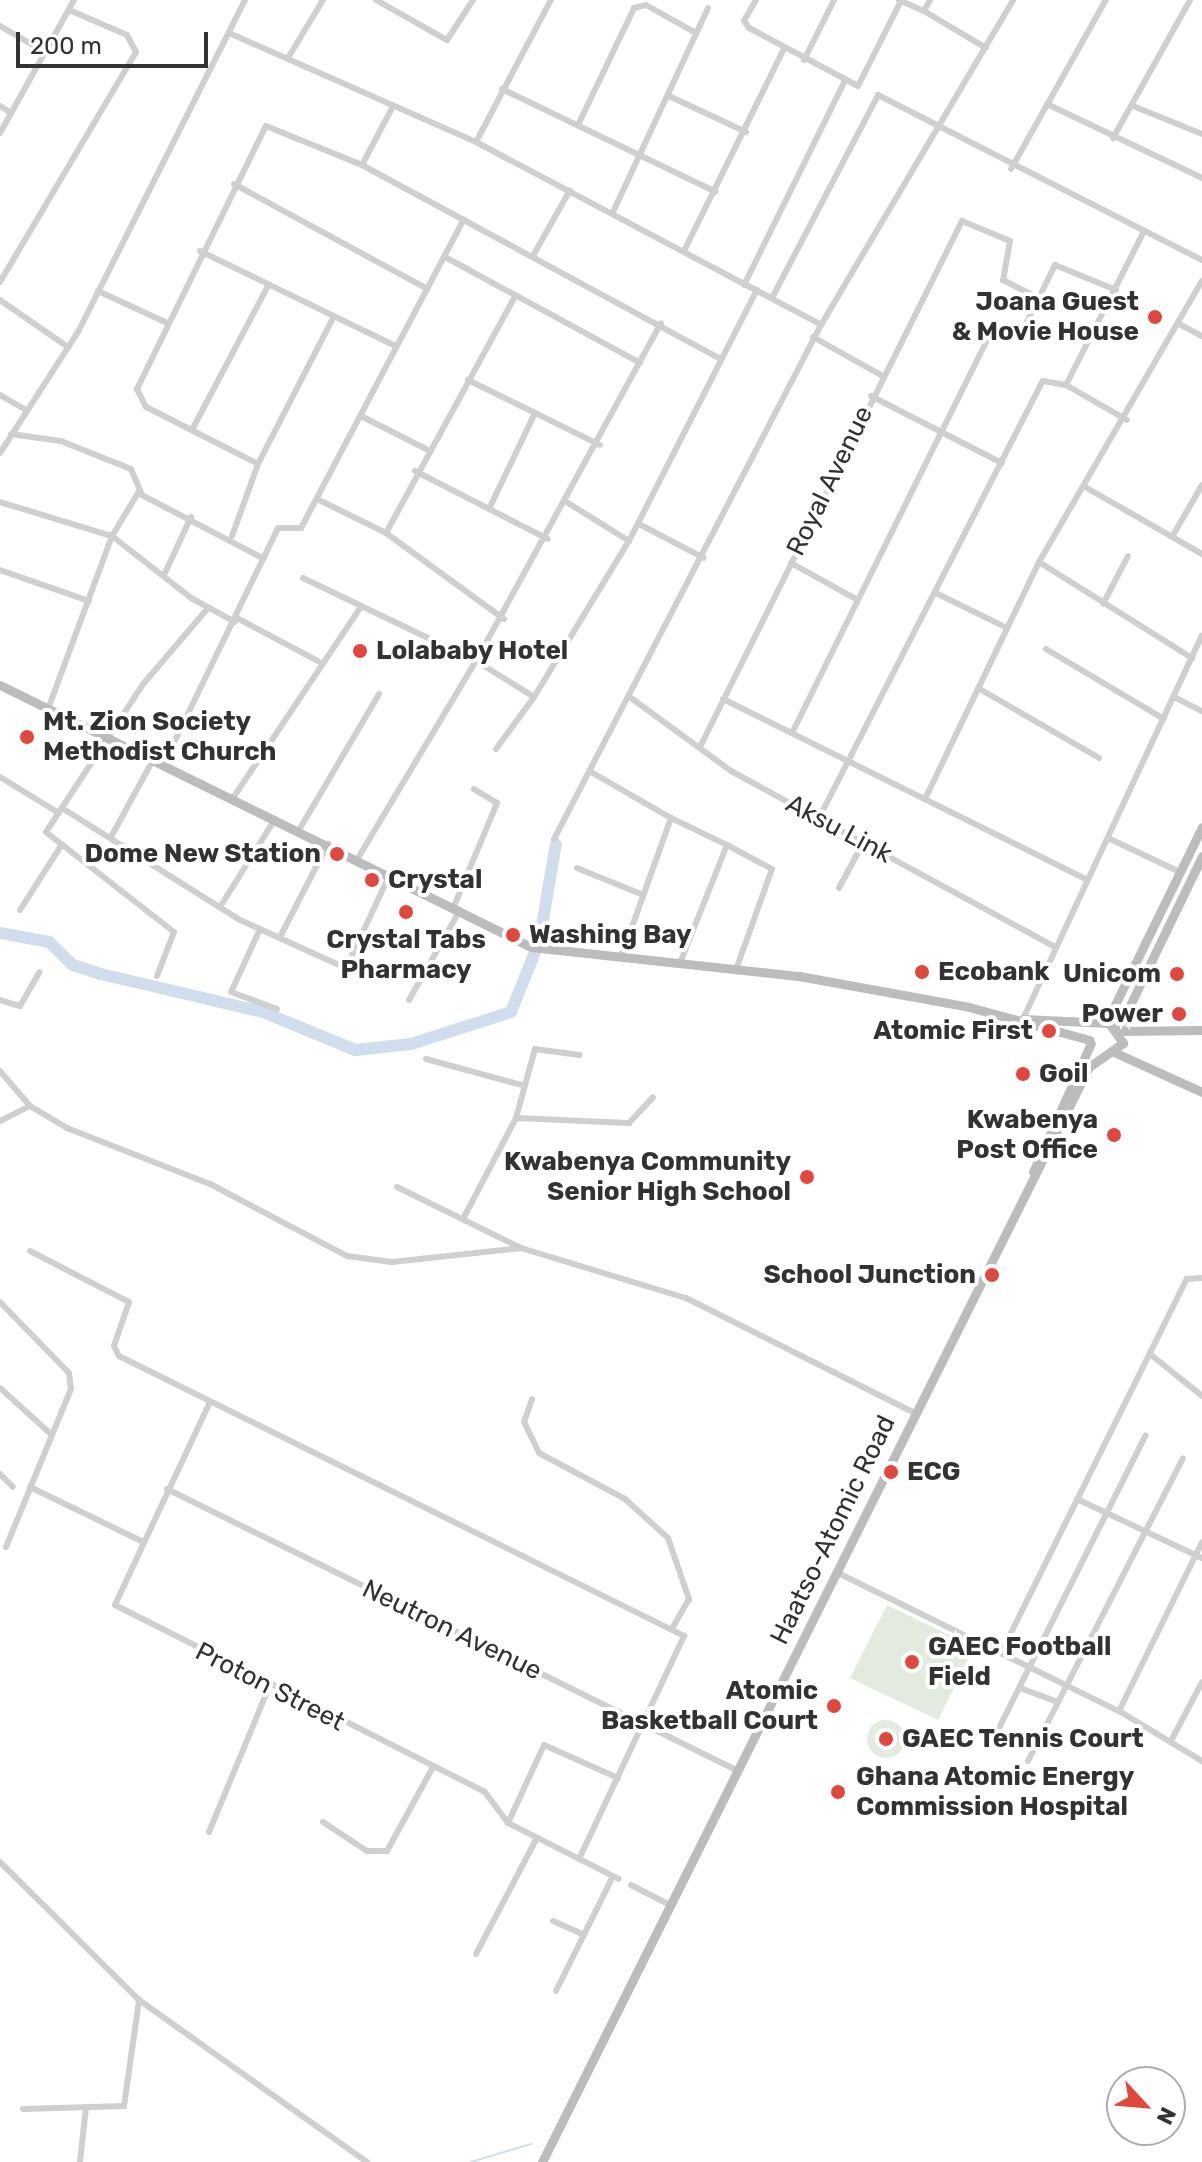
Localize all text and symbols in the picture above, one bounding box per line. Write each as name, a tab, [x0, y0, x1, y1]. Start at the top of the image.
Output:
scale bar	[20, 16, 212, 66]
text: 200 m	[30, 32, 102, 60]
place label: Joana Guest & Movie House	[952, 286, 1139, 348]
marker: Joana Guest & Movie House	[1146, 308, 1164, 326]
street label: Royal Avenue	[780, 401, 880, 561]
place label: Lolababy Hotel	[376, 635, 569, 667]
marker: Lolababy Hotel	[351, 642, 369, 660]
place label: Mt. Zion Society Methodist Church	[43, 706, 276, 768]
marker: Mt. Zion Society Methodist Church	[18, 728, 36, 746]
street label: Aksu Link	[780, 788, 898, 870]
place label: Dome New Station	[84, 838, 321, 870]
marker: Dome New Station	[328, 845, 346, 863]
place label: Crystal	[388, 864, 482, 896]
marker: Crystal	[363, 871, 381, 889]
marker: Crystal Tabs Pharmacy	[397, 903, 415, 921]
place label: Washing Bay	[529, 919, 692, 951]
place label: Crystal Tabs Pharmacy	[326, 924, 486, 986]
marker: Washing Bay	[504, 926, 522, 944]
place label: Ecobank	[938, 956, 1049, 988]
place label: Unicom	[1063, 958, 1161, 990]
marker: Ecobank	[913, 963, 931, 981]
marker: Unicom	[1168, 965, 1186, 983]
place label: Power	[1081, 998, 1163, 1030]
marker: Power	[1170, 1005, 1188, 1023]
place label: Atomic First	[873, 1015, 1033, 1047]
marker: Atomic First	[1040, 1022, 1058, 1040]
place label: Goil	[1039, 1058, 1088, 1090]
marker: Goil	[1014, 1065, 1032, 1083]
place label: Kwabenya Post Office	[956, 1104, 1098, 1166]
marker: Kwabenya Post Office	[1105, 1126, 1123, 1144]
place label: Kwabenya Community Senior High School	[504, 1146, 791, 1208]
marker: Kwabenya Community Senior High School	[798, 1168, 816, 1186]
place label: School Junction	[763, 1259, 976, 1291]
marker: School Junction	[983, 1266, 1001, 1284]
street label: Haatso-Atomic Road	[764, 1410, 902, 1650]
place label: ECG	[907, 1456, 960, 1488]
marker: ECG	[882, 1463, 900, 1481]
street label: Neutron Avenue	[357, 1573, 547, 1687]
place label: GAEC Football Field	[928, 1631, 1111, 1692]
street label: Proton Street	[190, 1636, 350, 1738]
marker: GAEC Football Field	[903, 1653, 921, 1671]
place label: Atomic Basketball Court	[601, 1675, 818, 1736]
marker: Atomic Basketball Court	[825, 1697, 843, 1715]
place label: GAEC Tennis Court	[902, 1723, 1144, 1755]
marker: GAEC Tennis Court	[877, 1730, 895, 1748]
place label: Ghana Atomic Energy Commission Hospital	[856, 1761, 1135, 1822]
marker: Ghana Atomic Energy Commission Hospital	[827, 1781, 849, 1803]
north arrow	[1106, 2066, 1186, 2146]
text: N	[1151, 2103, 1182, 2129]

